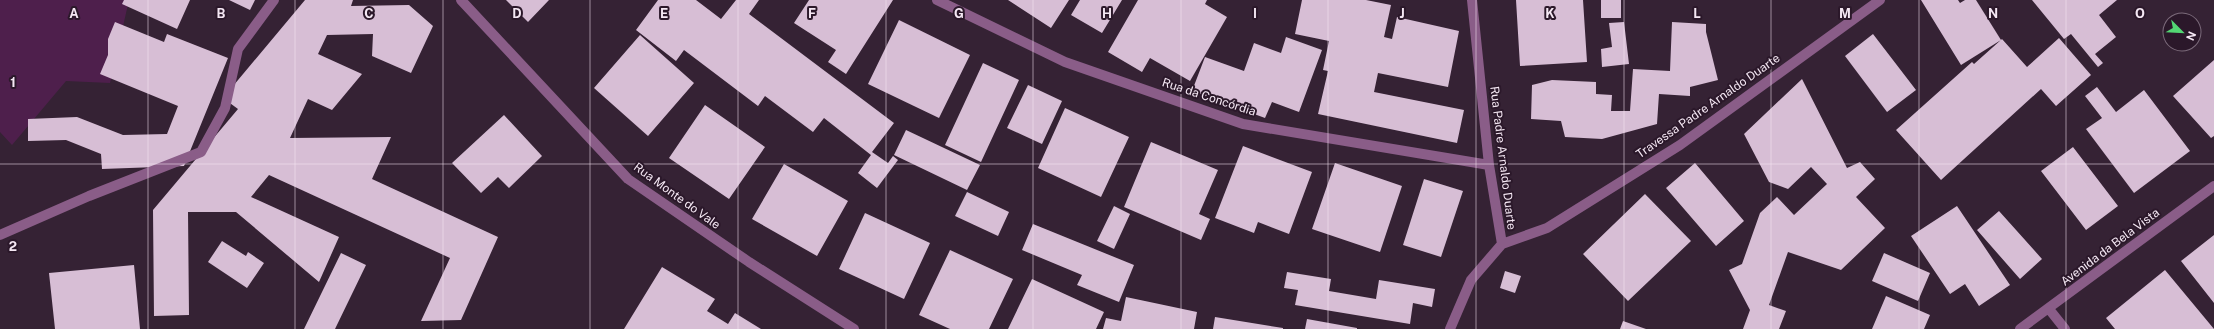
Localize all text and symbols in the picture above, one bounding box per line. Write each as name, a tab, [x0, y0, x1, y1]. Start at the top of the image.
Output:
text: A	[69, 6, 79, 21]
text: B	[217, 6, 226, 21]
text: C	[364, 6, 374, 21]
text: D	[512, 6, 522, 21]
text: E	[660, 6, 668, 21]
text: F	[808, 6, 816, 21]
text: G	[954, 6, 964, 21]
text: H	[1102, 6, 1112, 21]
text: I	[1253, 6, 1257, 21]
text: J	[1399, 6, 1405, 21]
text: K	[1545, 6, 1555, 21]
text: L	[1693, 6, 1701, 21]
text: M	[1839, 6, 1851, 21]
text: N	[1988, 6, 1998, 21]
text: O	[2135, 6, 2145, 21]
north arrow	[2162, 12, 2202, 52]
text: N	[2184, 30, 2198, 42]
street label: Travessa Padre Arnaldo Duarte	[1633, 51, 1783, 161]
text: 1	[10, 75, 16, 90]
street label: Rua da Concórdia	[1160, 75, 1258, 119]
street label: Rua Padre Arnaldo Duarte	[1487, 85, 1519, 231]
street label: Rua Monte do Vale	[631, 160, 723, 232]
street label: Avenida da Bela Vista	[2058, 205, 2162, 289]
text: 2	[9, 239, 17, 254]

